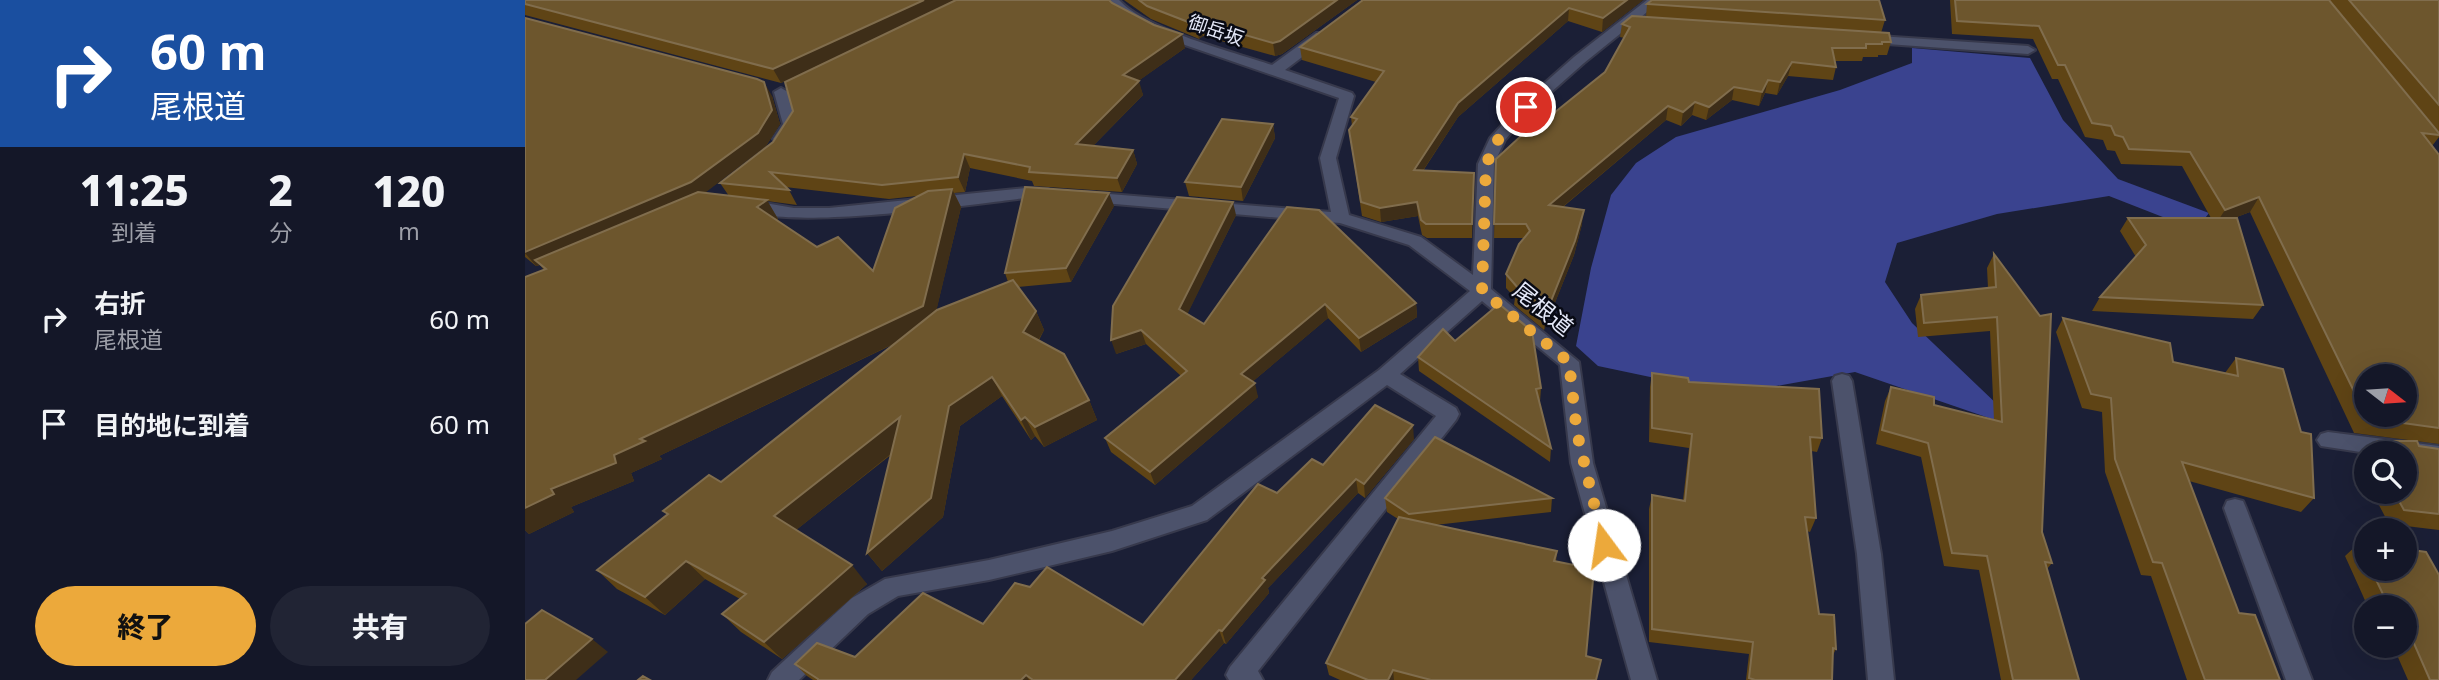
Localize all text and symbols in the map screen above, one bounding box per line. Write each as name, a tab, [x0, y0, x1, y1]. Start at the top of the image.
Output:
street label: 御岳坂	[1185, 8, 1247, 52]
text: 60 m	[150, 18, 267, 84]
icon: right	[35, 28, 126, 119]
pin	[1496, 77, 1556, 137]
text: 尾根道	[150, 84, 246, 127]
icon: arrive	[1507, 88, 1545, 126]
text: 11:25	[80, 161, 189, 218]
text: 2	[268, 161, 293, 218]
text: 120	[372, 162, 445, 219]
text: m	[398, 215, 420, 247]
text: 到着	[111, 216, 157, 248]
text: 分	[269, 216, 292, 248]
street label: 尾根道	[1507, 274, 1581, 342]
text: 右折	[94, 285, 146, 321]
icon: right	[35, 300, 73, 338]
text: 60 m	[429, 301, 490, 337]
text: 尾根道	[94, 323, 163, 355]
north arrow	[2354, 364, 2417, 427]
map controls	[2354, 364, 2417, 658]
icon: arrive	[35, 405, 73, 443]
text: 60 m	[429, 406, 490, 442]
text: 目的地に到着	[94, 407, 250, 443]
button: search	[2354, 441, 2417, 504]
position arrow	[1567, 508, 1641, 582]
button: +	[2354, 518, 2417, 581]
button: 終了	[35, 586, 256, 666]
button: 共有	[270, 586, 490, 666]
button: −	[2354, 595, 2417, 658]

